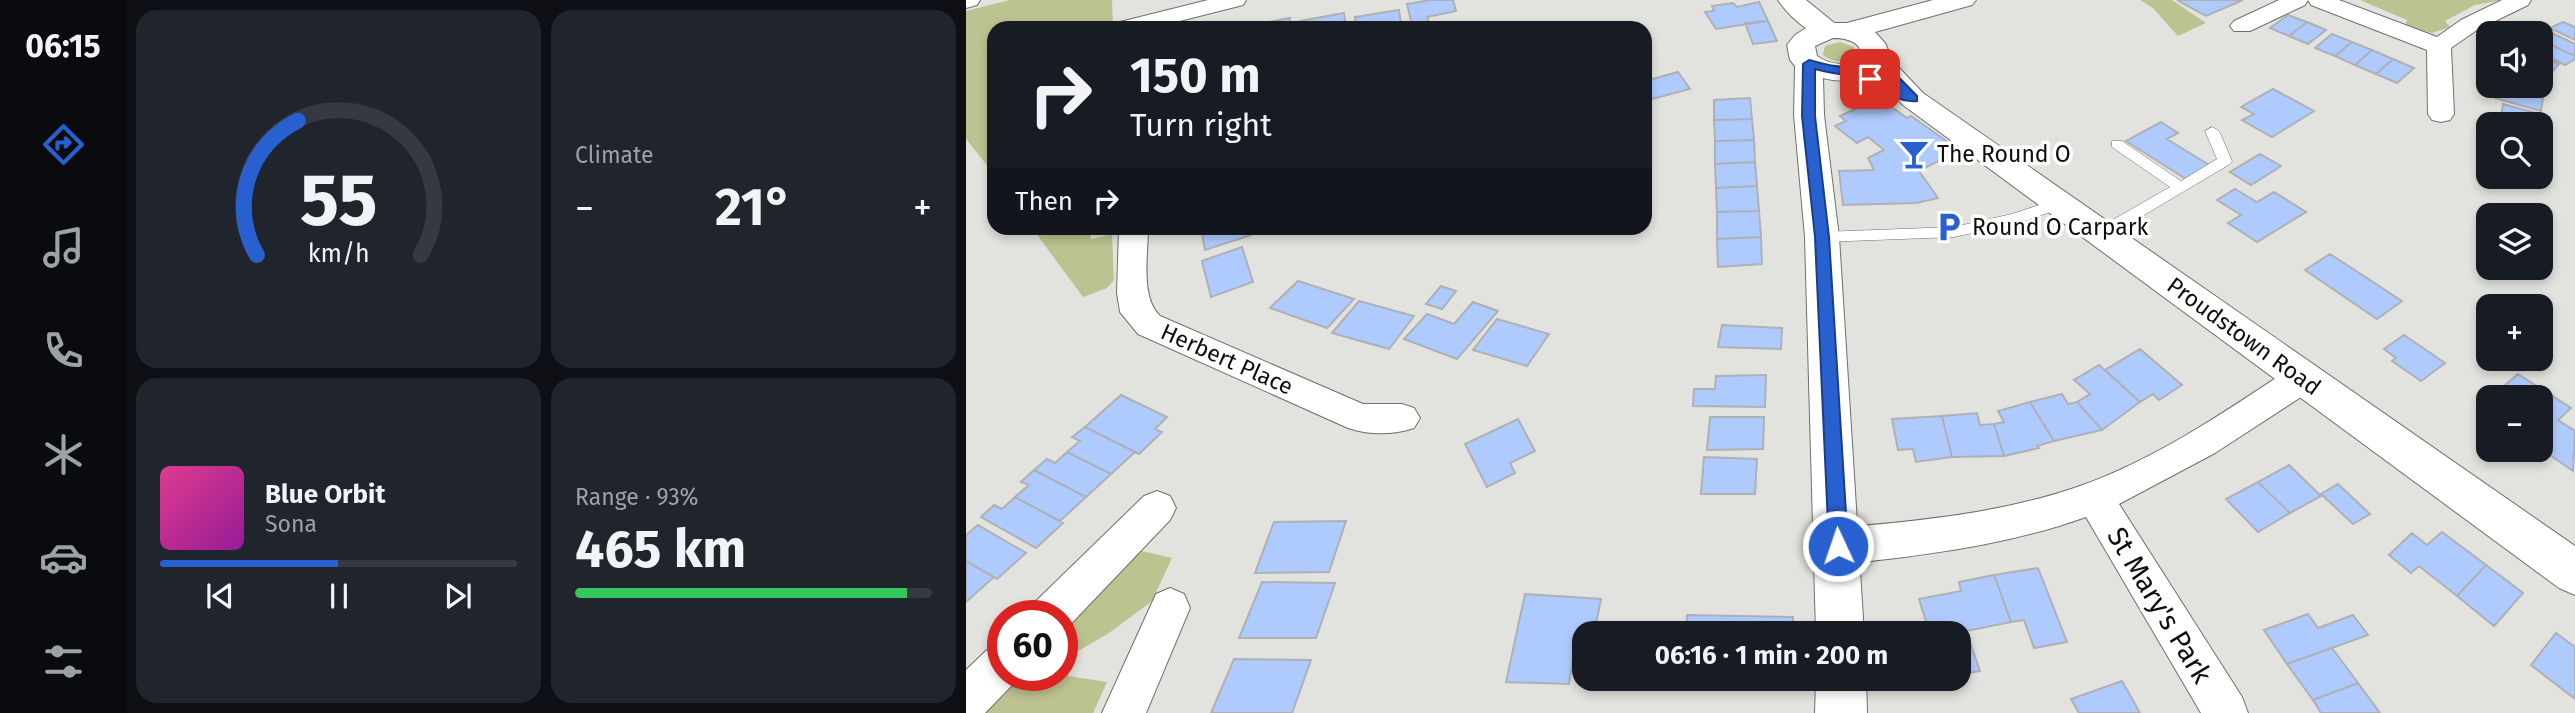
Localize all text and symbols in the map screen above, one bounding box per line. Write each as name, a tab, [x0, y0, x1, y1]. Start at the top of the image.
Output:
map controls	[2476, 21, 2553, 462]
button: sound	[2476, 21, 2553, 98]
text: 06:15	[25, 27, 101, 65]
text: 150 m	[1130, 46, 1261, 105]
icon: right	[1015, 49, 1106, 140]
pin	[1840, 49, 1900, 109]
icon: arrive	[1851, 60, 1889, 98]
text: Turn right	[1130, 106, 1272, 144]
button: search	[2476, 112, 2553, 189]
icon: directions	[39, 120, 88, 169]
bar icon: The Round O	[1897, 137, 1931, 171]
place label: The Round O	[1937, 140, 2071, 168]
text: Climate	[575, 141, 654, 169]
text: 55	[300, 157, 377, 244]
text: 21°	[715, 176, 792, 239]
icon: right	[1087, 182, 1125, 220]
text: −	[575, 185, 594, 231]
text: +	[913, 185, 932, 231]
text: Then	[1015, 186, 1073, 217]
button: layers	[2476, 203, 2553, 280]
parking icon: Round O Carpark	[1932, 210, 1966, 244]
place label: Round O Carpark	[1972, 213, 2149, 241]
icon: music	[39, 223, 88, 272]
text: km/h	[308, 239, 369, 269]
street label: Proudstown Road	[2162, 271, 2326, 401]
button: +	[2476, 294, 2553, 371]
street label: Herbert Place	[1157, 317, 1297, 401]
icon: phone	[39, 326, 88, 375]
button: −	[2476, 385, 2553, 462]
icon: climate	[39, 430, 88, 479]
text: Blue Orbit	[265, 479, 385, 510]
text: Range · 93%	[575, 483, 699, 511]
position arrow	[1801, 509, 1875, 583]
text: Sona	[265, 510, 317, 538]
text: 465 km	[575, 518, 746, 581]
street label: St Mary's Park	[2100, 521, 2219, 690]
icon: car	[39, 533, 88, 582]
icon: previous	[201, 577, 239, 615]
icon: pause	[320, 577, 358, 615]
icon: next	[439, 577, 477, 615]
speed limit sign: 60	[987, 600, 1078, 691]
icon: filters	[39, 637, 88, 686]
text: 06:16 · 1 min · 200 m	[1655, 640, 1888, 671]

